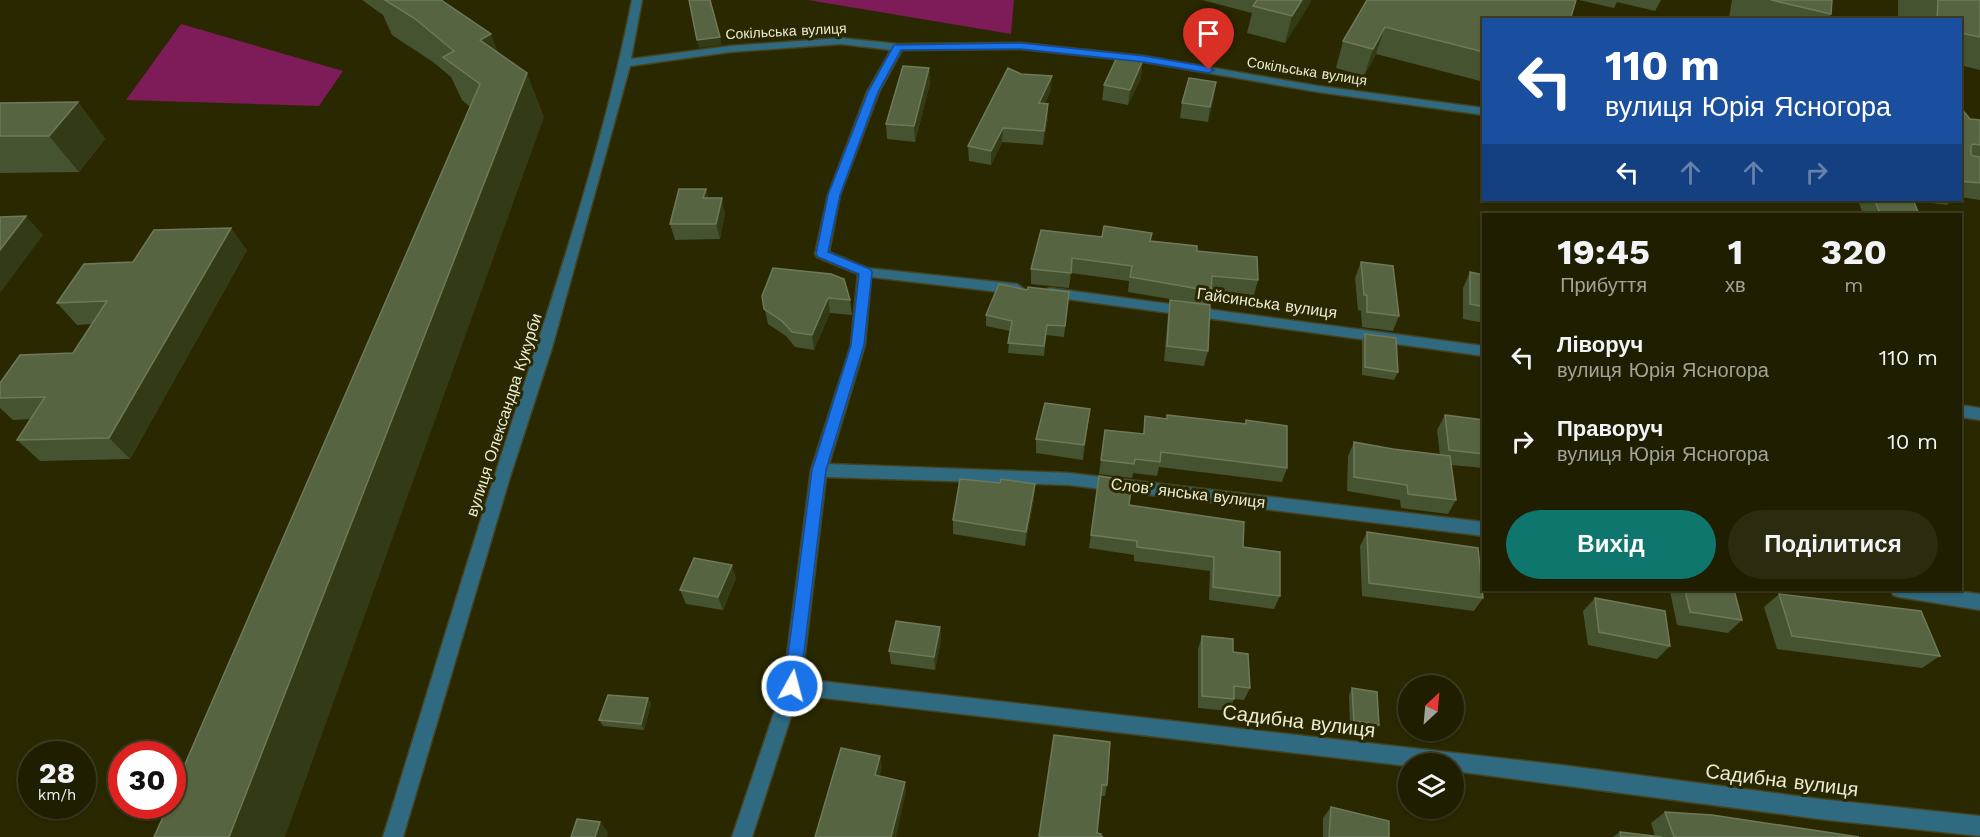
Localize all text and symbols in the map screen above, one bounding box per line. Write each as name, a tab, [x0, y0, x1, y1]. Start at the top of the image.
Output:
pin	[1183, 8, 1234, 70]
icon: arrive	[1192, 17, 1225, 50]
street label: Сокільська вулиця	[725, 20, 847, 42]
text: 110 m	[1605, 41, 1720, 90]
icon: left	[1506, 42, 1584, 120]
street label: Сокільська вулиця	[1246, 54, 1368, 88]
text: вулиця Юрія Ясногора	[1605, 91, 1891, 123]
icon: left	[1611, 156, 1644, 189]
icon: ahead	[1674, 156, 1707, 189]
icon: ahead	[1737, 156, 1770, 189]
icon: right	[1800, 156, 1833, 189]
text: 19:45	[1557, 231, 1650, 273]
text: 1	[1728, 231, 1743, 273]
text: 320	[1821, 231, 1887, 273]
text: Прибуття	[1560, 273, 1647, 297]
text: хв	[1725, 273, 1746, 297]
text: m	[1844, 273, 1863, 297]
street label: Гайсинська вулиця	[1196, 284, 1338, 322]
street label: вулиця Олександра Кукурби	[462, 311, 546, 519]
text: Ліворуч	[1557, 332, 1643, 357]
icon: left	[1506, 341, 1539, 374]
text: 110 m	[1879, 345, 1938, 370]
text: вулиця Юрія Ясногора	[1557, 358, 1769, 382]
text: Праворуч	[1557, 416, 1663, 441]
icon: right	[1506, 425, 1539, 458]
text: 10 m	[1887, 429, 1938, 454]
text: вулиця Юрія Ясногора	[1557, 442, 1769, 466]
street label: Словʼянська вулиця	[1110, 474, 1266, 512]
button: Вихід	[1506, 510, 1716, 579]
button: Поділитися	[1728, 510, 1938, 579]
position arrow	[760, 654, 824, 718]
north arrow	[1398, 675, 1464, 741]
map controls	[1398, 675, 1464, 819]
street label: Садибна вулиця	[1221, 700, 1377, 742]
speed limit sign: 30	[108, 741, 186, 819]
button: layers	[1398, 753, 1464, 819]
text: 28	[39, 755, 75, 790]
street label: Садибна вулиця	[1704, 759, 1860, 801]
text: km/h	[38, 786, 76, 804]

